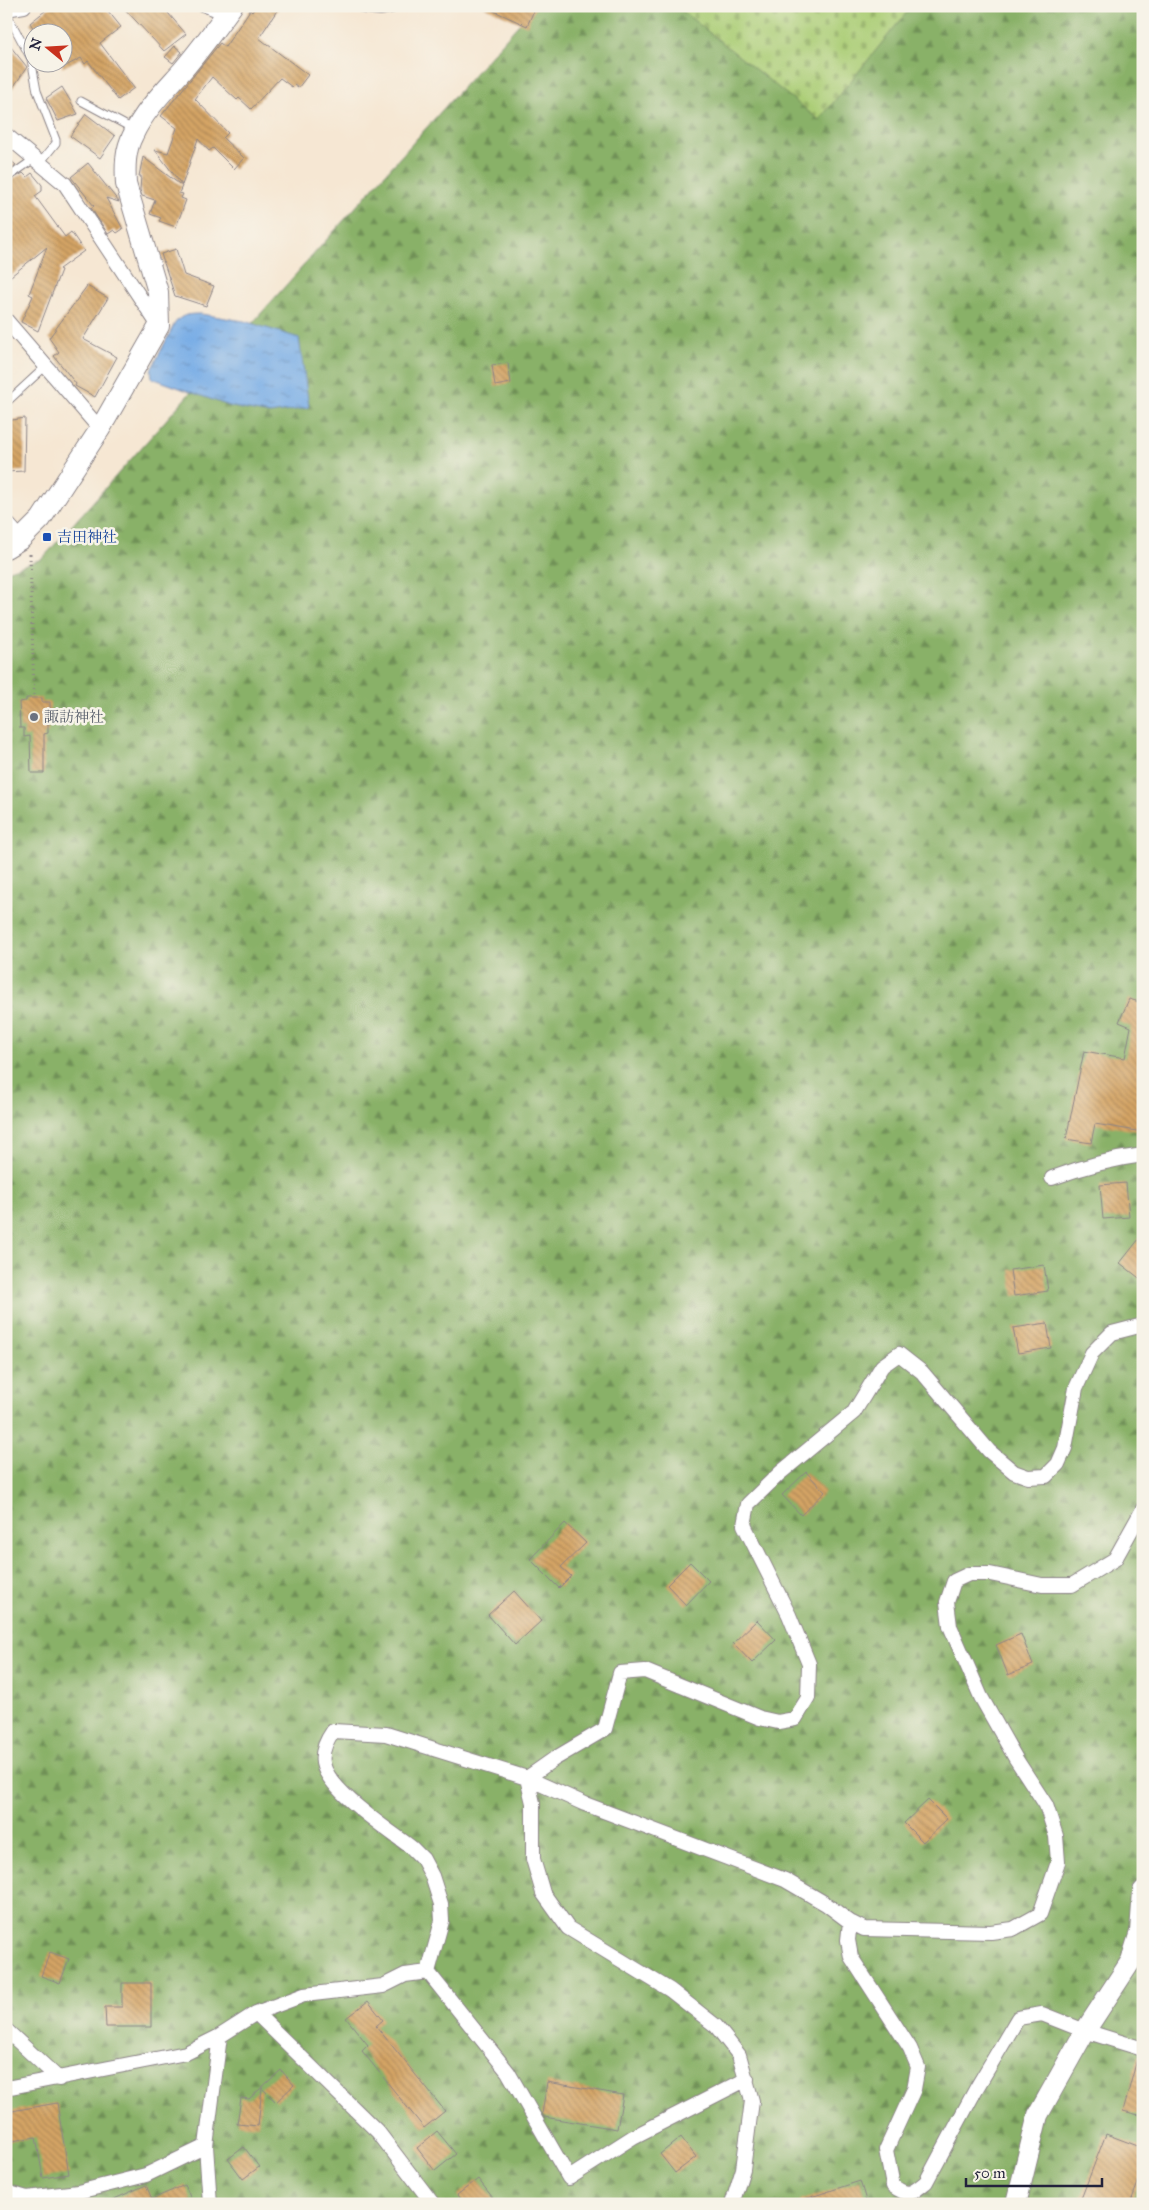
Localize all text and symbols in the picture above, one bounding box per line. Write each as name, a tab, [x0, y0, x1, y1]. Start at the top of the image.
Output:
north arrow	[22, 22, 72, 72]
text: N	[26, 36, 46, 52]
place label: 吉田神社	[57, 528, 117, 546]
marker: 吉田神社	[41, 531, 53, 543]
place label: 諏訪神社	[44, 708, 104, 726]
marker: 諏訪神社	[28, 711, 40, 723]
scale bar	[966, 2155, 1103, 2187]
text: 50 m	[974, 2164, 1006, 2182]

